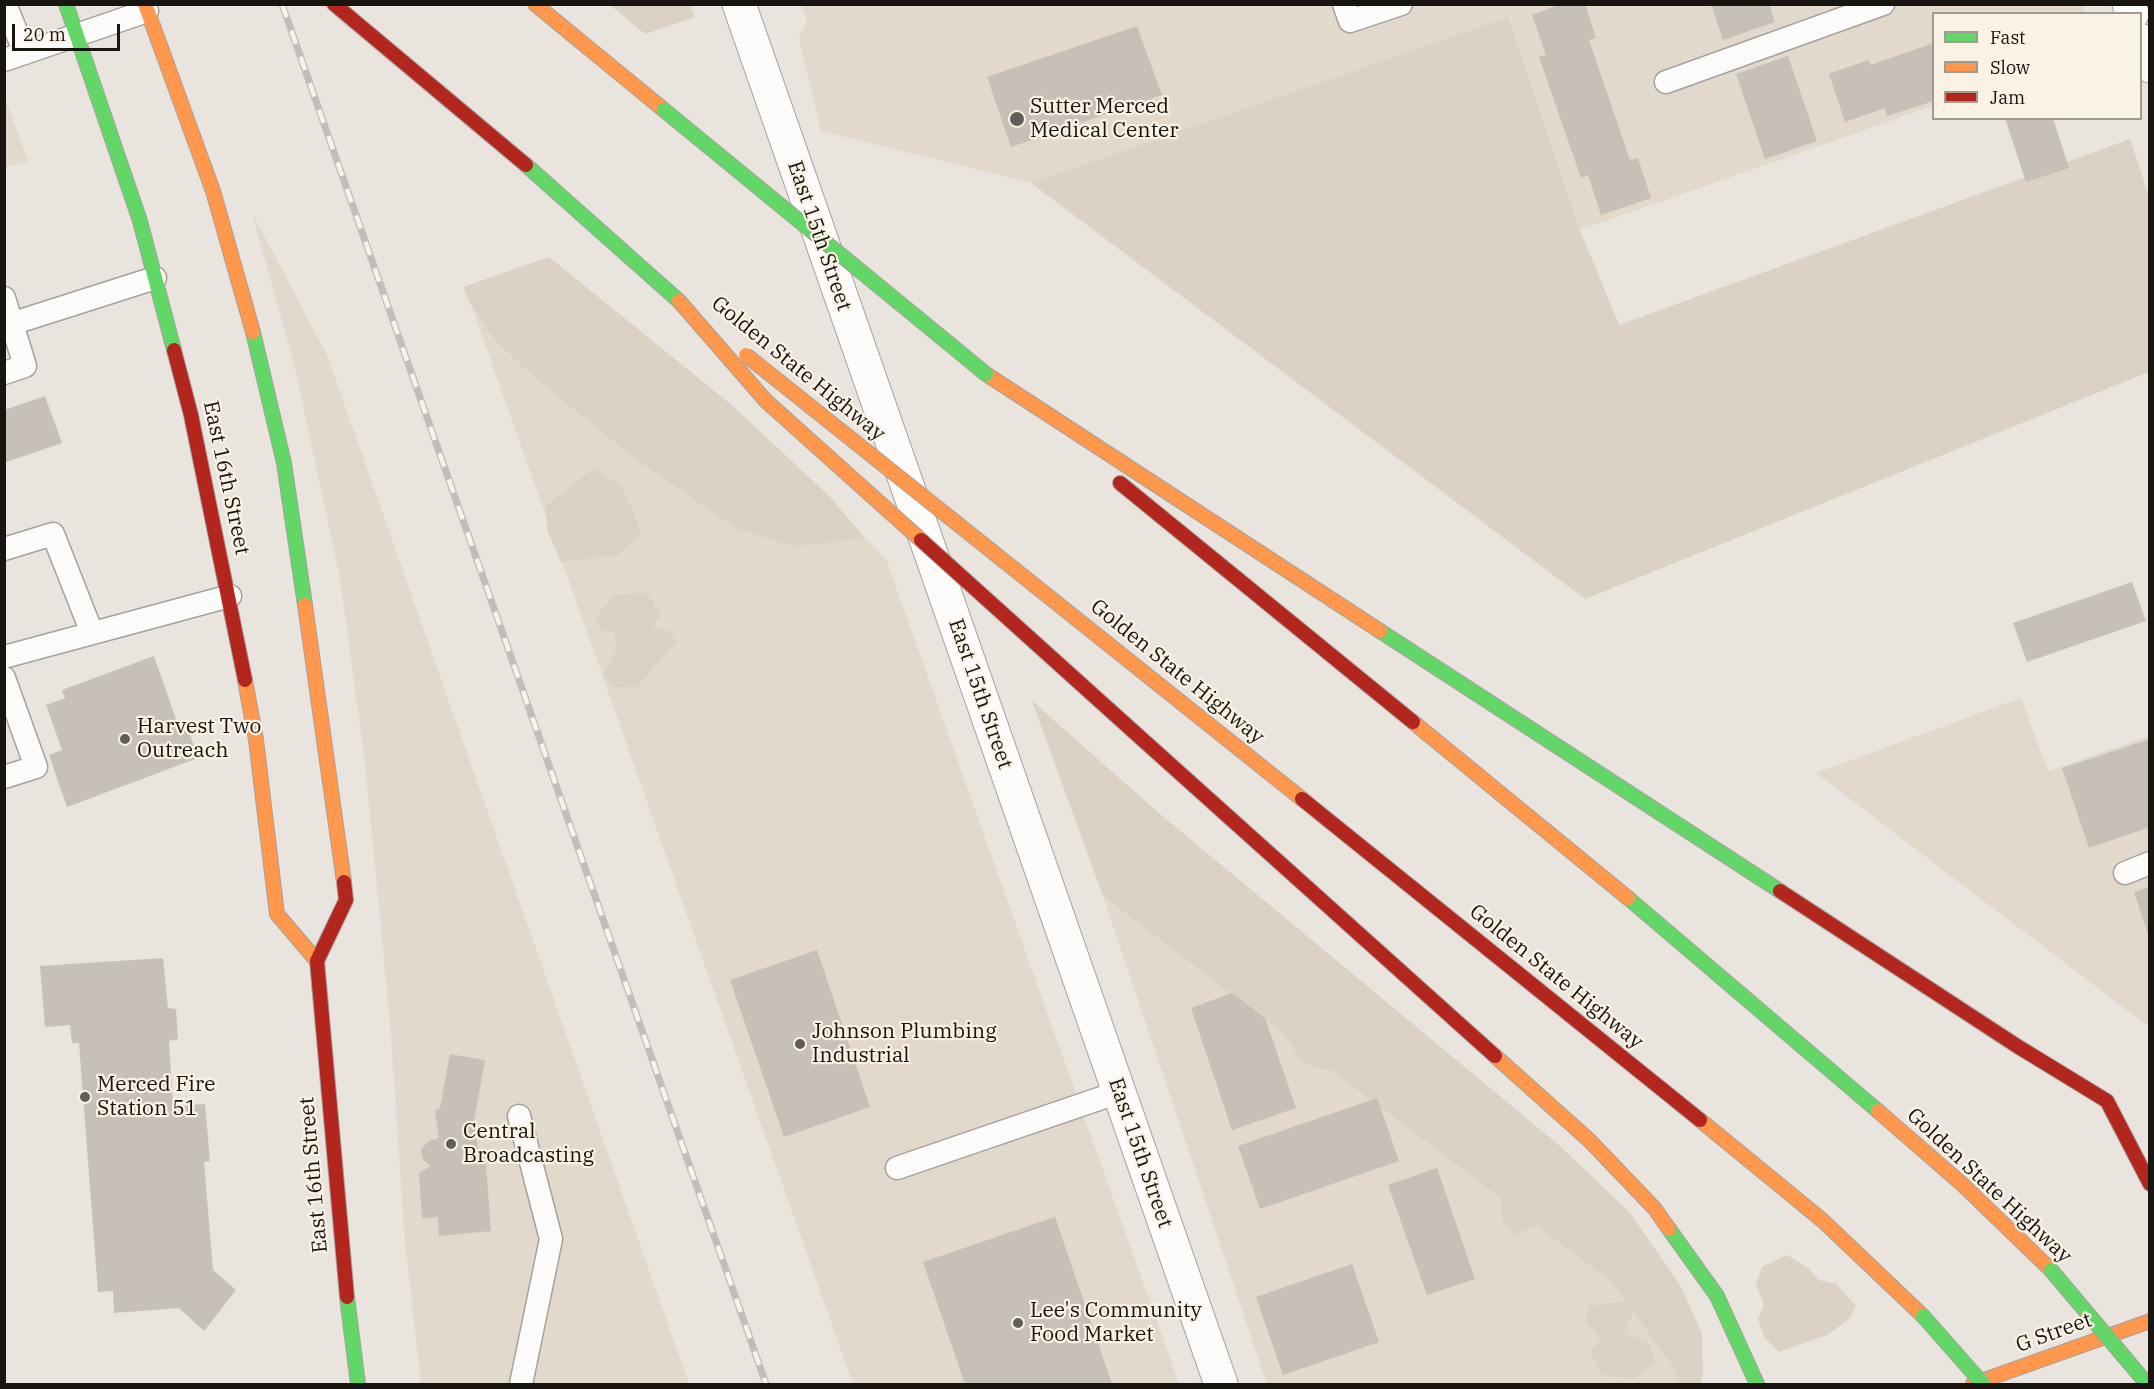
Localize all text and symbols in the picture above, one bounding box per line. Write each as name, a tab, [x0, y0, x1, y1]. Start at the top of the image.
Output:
scale bar	[15, 12, 123, 50]
legend	[1932, 12, 2142, 120]
text: 20 m	[23, 23, 66, 46]
text: Fast	[1990, 26, 2025, 49]
text: Slow	[1990, 56, 2030, 79]
text: Jam	[1990, 86, 2025, 109]
place label: Sutter Merced Medical Center	[1030, 94, 1179, 144]
marker: Sutter Merced Medical Center	[1008, 110, 1026, 128]
street label: East 15th Street	[782, 158, 856, 314]
street label: Golden State Highway	[706, 291, 890, 447]
street label: East 16th Street	[197, 399, 255, 557]
street label: Golden State Highway	[1085, 594, 1269, 750]
street label: East 15th Street	[943, 616, 1017, 772]
place label: Harvest Two Outreach	[137, 714, 261, 764]
marker: Harvest Two Outreach	[118, 732, 132, 746]
street label: Golden State Highway	[1464, 899, 1648, 1055]
place label: Johnson Plumbing Industrial	[812, 1019, 997, 1069]
marker: Johnson Plumbing Industrial	[793, 1037, 807, 1051]
place label: Merced Fire Station 51	[97, 1072, 215, 1122]
street label: East 15th Street	[1103, 1075, 1177, 1231]
marker: Merced Fire Station 51	[78, 1090, 92, 1104]
street label: East 16th Street	[295, 1096, 333, 1254]
street label: Golden State Highway	[1901, 1103, 2077, 1269]
place label: Central Broadcasting	[463, 1119, 594, 1169]
marker: Central Broadcasting	[444, 1137, 458, 1151]
place label: Lee's Community Food Market	[1030, 1298, 1202, 1348]
street label: G Street	[2013, 1308, 2095, 1358]
marker: Lee's Community Food Market	[1011, 1316, 1025, 1330]

